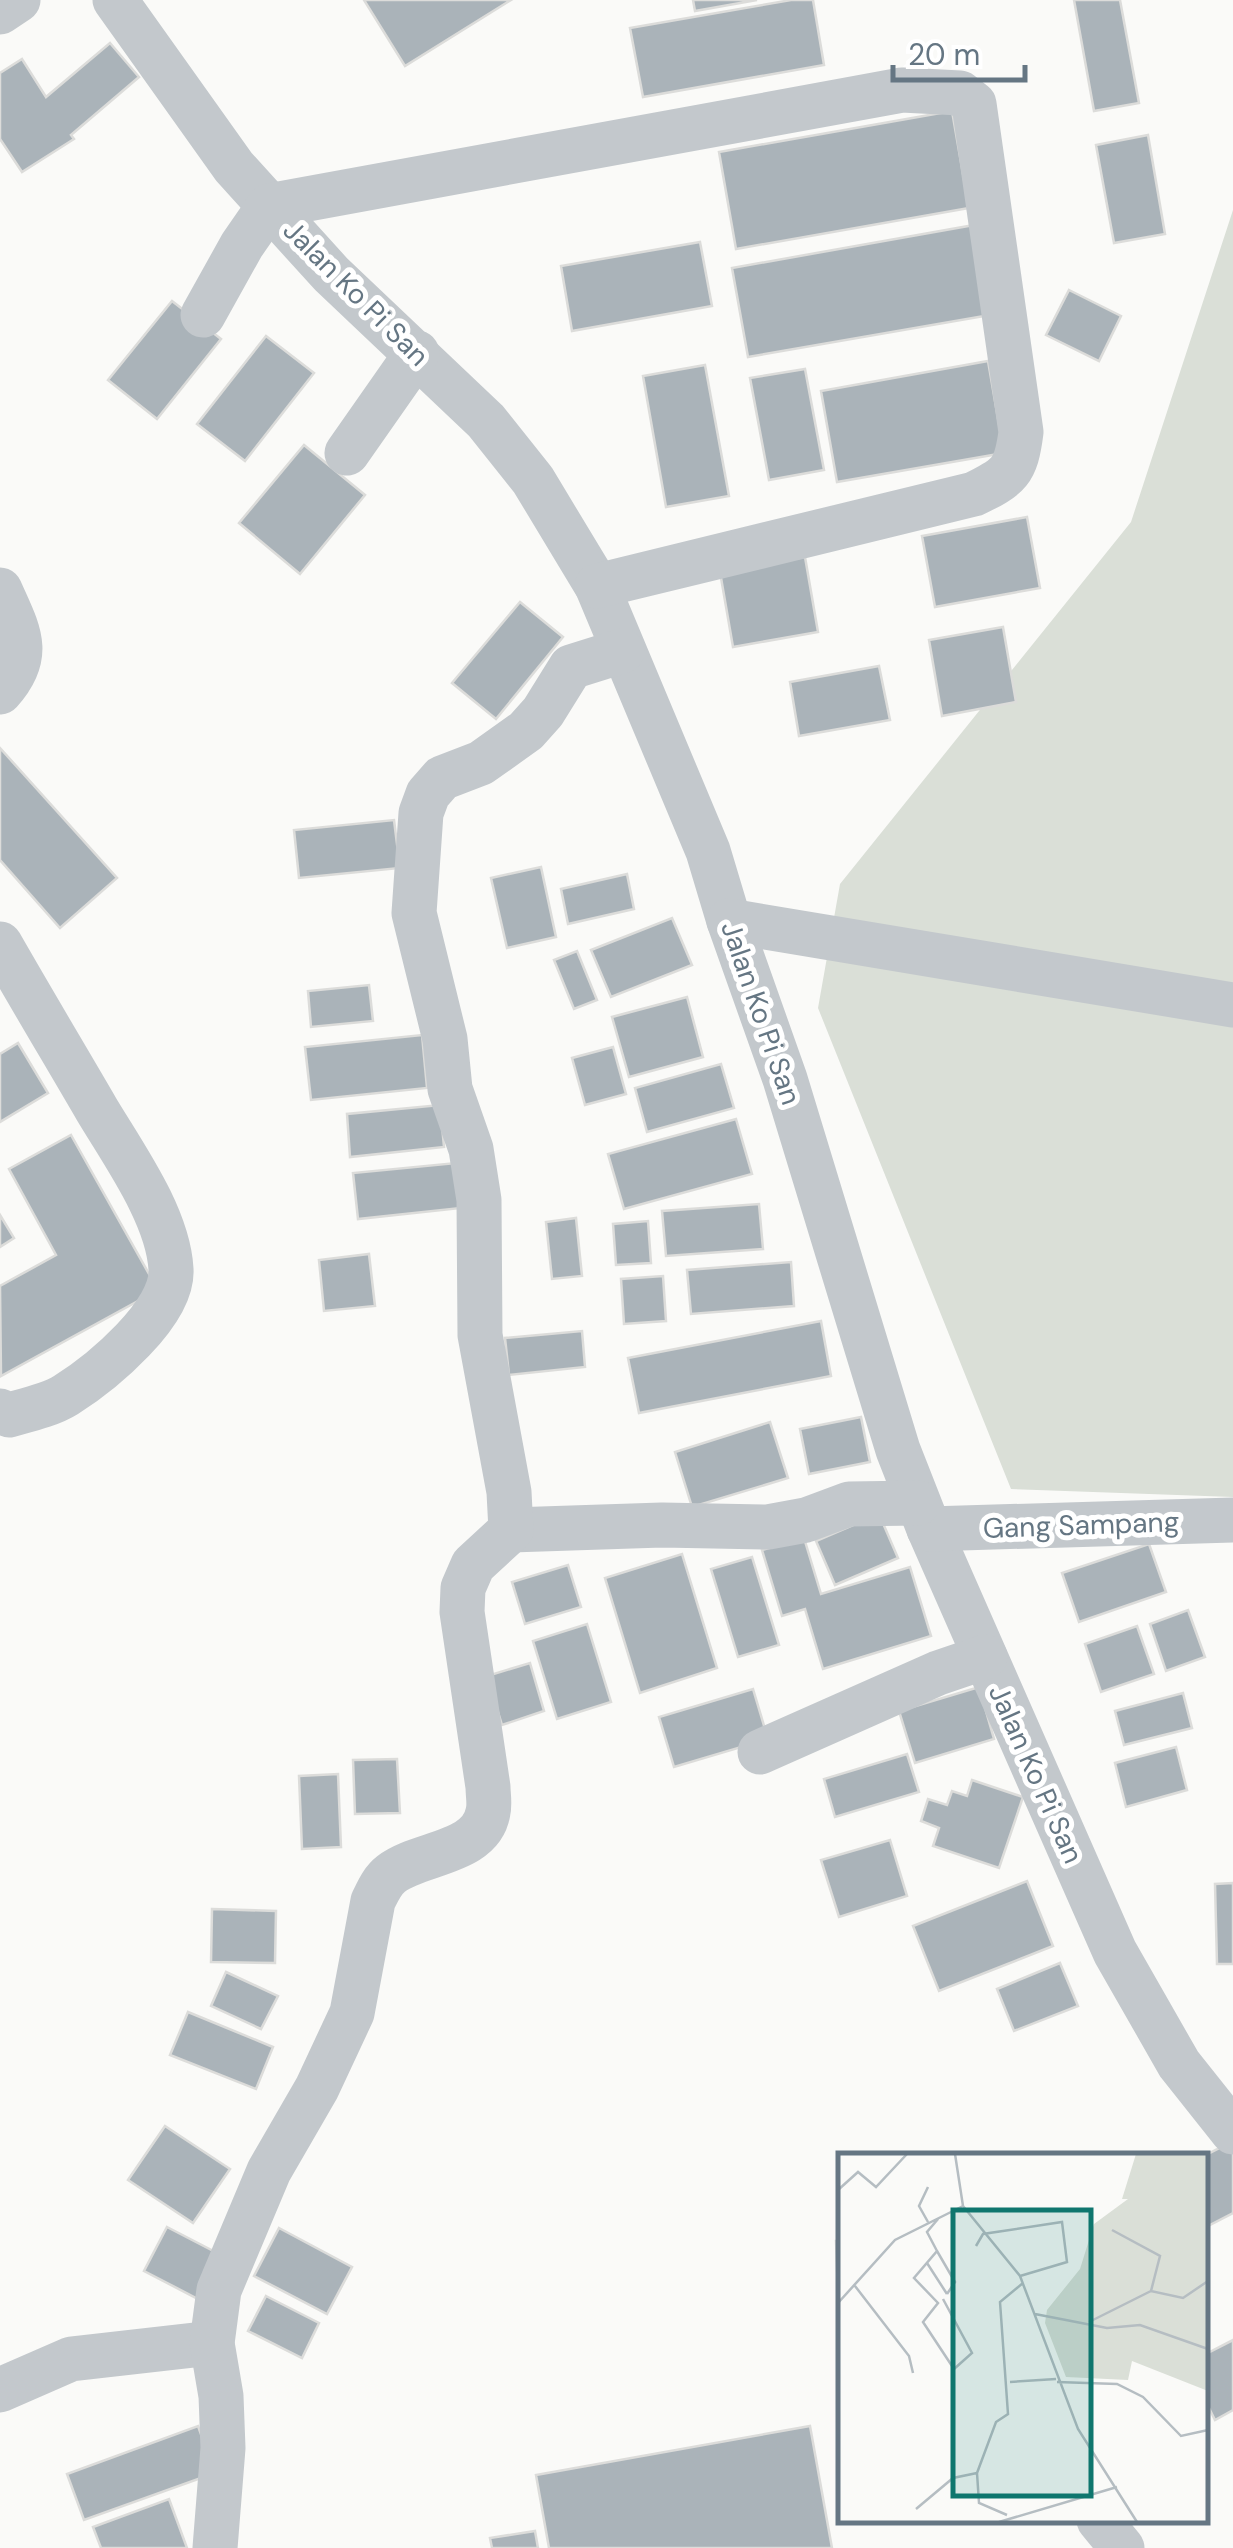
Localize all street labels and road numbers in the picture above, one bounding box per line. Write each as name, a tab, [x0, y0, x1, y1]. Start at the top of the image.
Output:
street label: Jalan Ko Pi San	[275, 212, 437, 374]
street label: Jalan Ko Pi San	[712, 916, 810, 1110]
street label: Gang Sampang	[982, 1503, 1180, 1547]
street label: Jalan Ko Pi San	[980, 1679, 1092, 1869]

